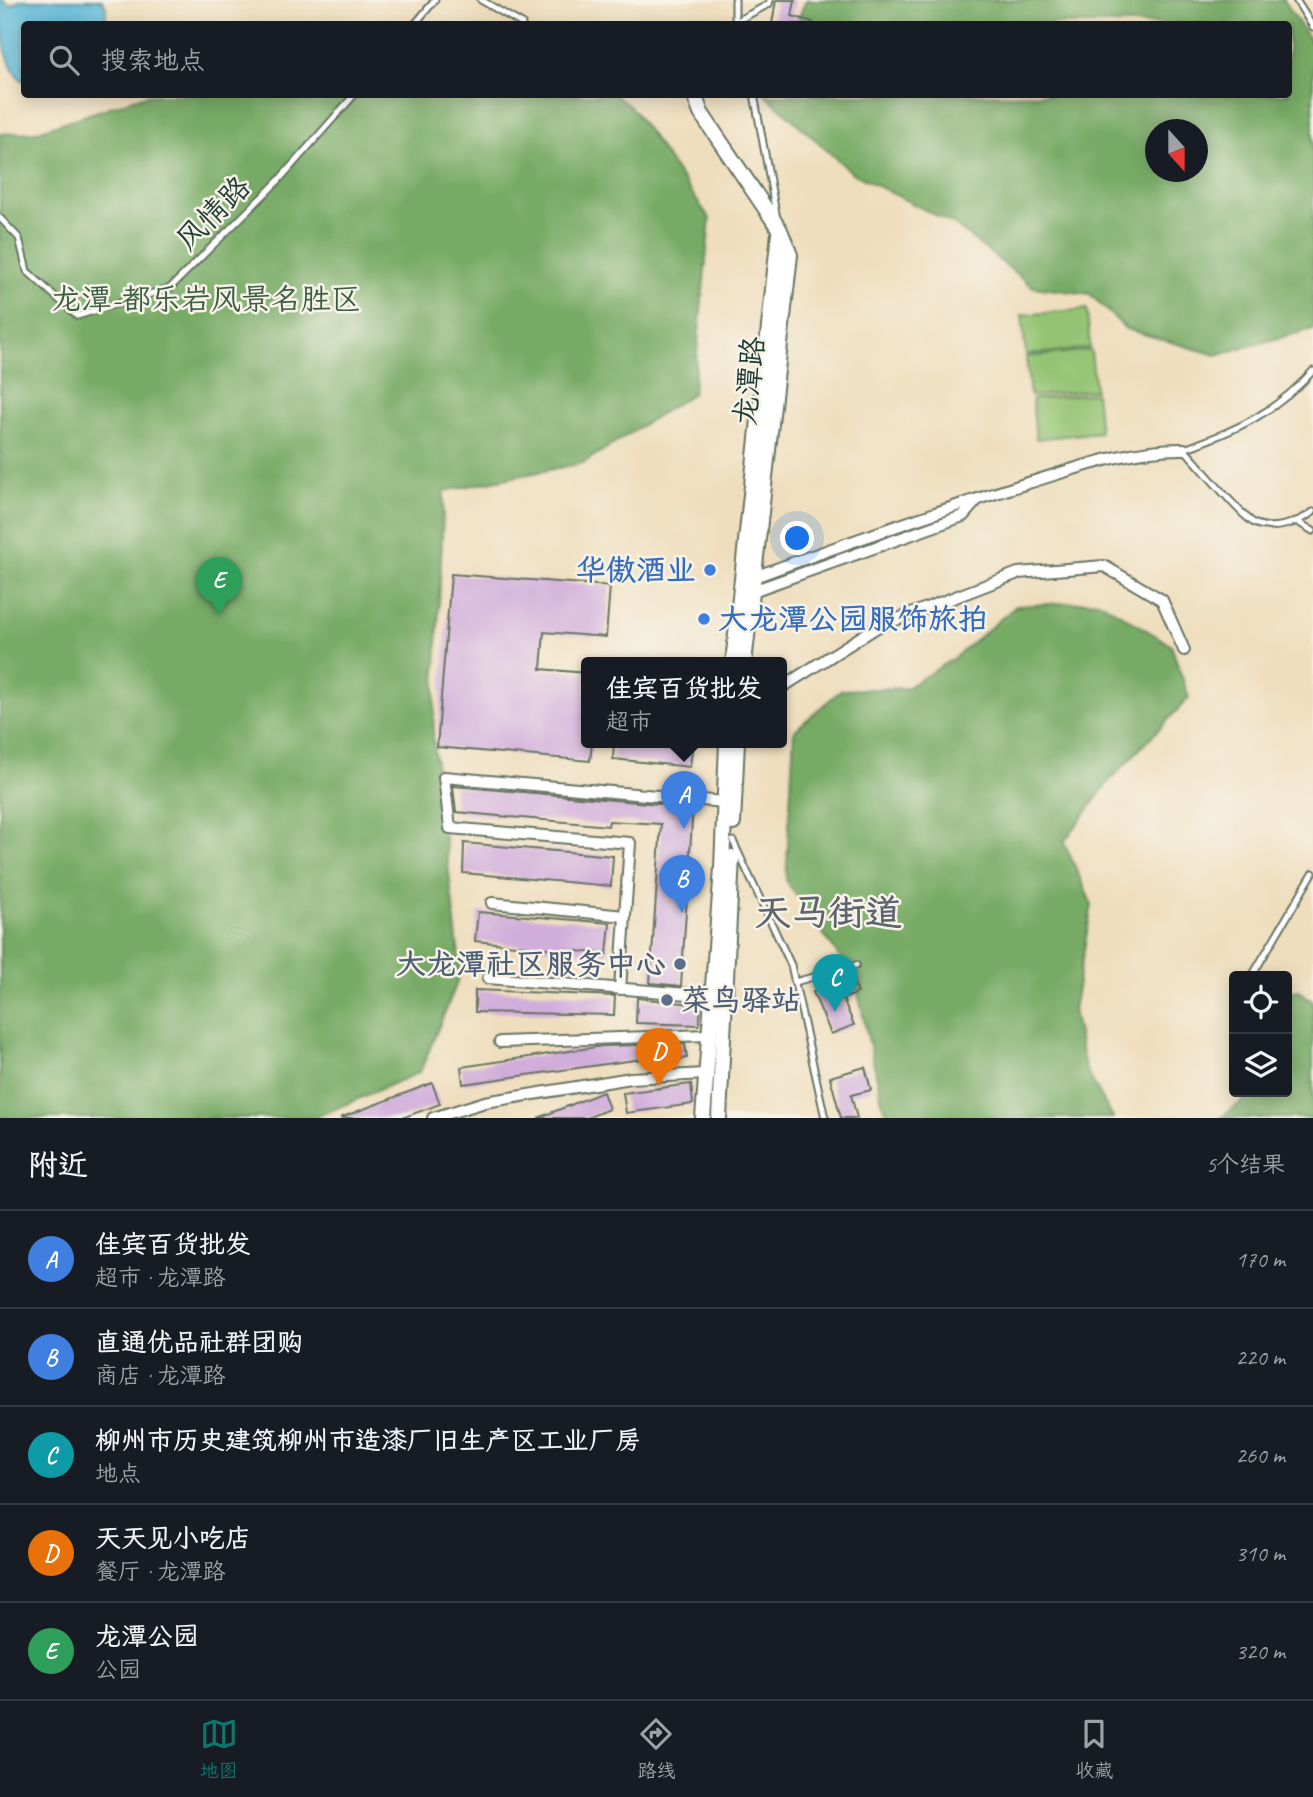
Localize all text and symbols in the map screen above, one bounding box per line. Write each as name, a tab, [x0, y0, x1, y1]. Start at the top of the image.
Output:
search box	[21, 21, 1292, 98]
icon: search	[45, 41, 83, 79]
text: 搜索地点	[101, 44, 205, 77]
north arrow	[1145, 119, 1208, 182]
street label: 风情路	[168, 168, 258, 258]
park label: 龙潭-都乐岩风景名胜区	[51, 280, 361, 318]
street label: 龙潭路	[725, 334, 773, 428]
your location	[780, 521, 814, 555]
place label: 华傲酒业	[576, 551, 696, 589]
pin: E	[196, 557, 242, 615]
marker: 华傲酒业	[702, 562, 718, 578]
place label: 大龙潭公园服饰旅拍	[718, 600, 988, 638]
marker: 大龙潭公园服饰旅拍	[696, 611, 712, 627]
popup	[581, 657, 787, 748]
text: 佳宾百货批发	[606, 672, 762, 705]
text: 超市	[606, 707, 652, 736]
pin: A	[661, 771, 707, 829]
pin: B	[659, 855, 705, 913]
district label: 天马街道	[754, 889, 902, 936]
place label: 大龙潭社区服务中心	[396, 945, 666, 983]
pin: C	[812, 954, 858, 1012]
marker: 大龙潭社区服务中心	[672, 956, 688, 972]
map controls	[1229, 971, 1292, 1097]
button: locate	[1229, 971, 1292, 1034]
place label: 菜鸟驿站	[681, 981, 801, 1019]
marker: 菜鸟驿站	[659, 992, 675, 1008]
pin: D	[636, 1028, 682, 1086]
button: layers	[1229, 1034, 1292, 1097]
text: 附近	[28, 1146, 88, 1184]
text: 5个结果	[1206, 1150, 1285, 1179]
text: 佳宾百货批发	[95, 1228, 251, 1261]
text: A	[45, 1245, 57, 1274]
text: 170 m	[1236, 1245, 1285, 1274]
text: 超市 · 龙潭路	[95, 1263, 225, 1292]
text: 直通优品社群团购	[95, 1326, 303, 1359]
text: B	[45, 1343, 57, 1372]
text: 220 m	[1236, 1343, 1285, 1372]
text: 商店 · 龙潭路	[95, 1361, 225, 1390]
text: 柳州市历史建筑柳州市造漆厂旧生产区工业厂房	[95, 1424, 641, 1457]
text: C	[46, 1441, 56, 1470]
text: 260 m	[1236, 1441, 1285, 1470]
text: 地点	[95, 1459, 141, 1488]
text: 天天见小吃店	[95, 1522, 251, 1555]
text: D	[44, 1539, 58, 1568]
text: 310 m	[1236, 1539, 1285, 1568]
text: 餐厅 · 龙潭路	[95, 1557, 225, 1586]
text: 龙潭公园	[95, 1620, 199, 1653]
text: E	[45, 1637, 57, 1666]
text: 320 m	[1236, 1637, 1285, 1666]
text: 公园	[95, 1655, 141, 1684]
tab: 地图	[200, 1715, 238, 1783]
tab: 路线	[637, 1715, 675, 1783]
tab: 收藏	[1075, 1715, 1113, 1783]

